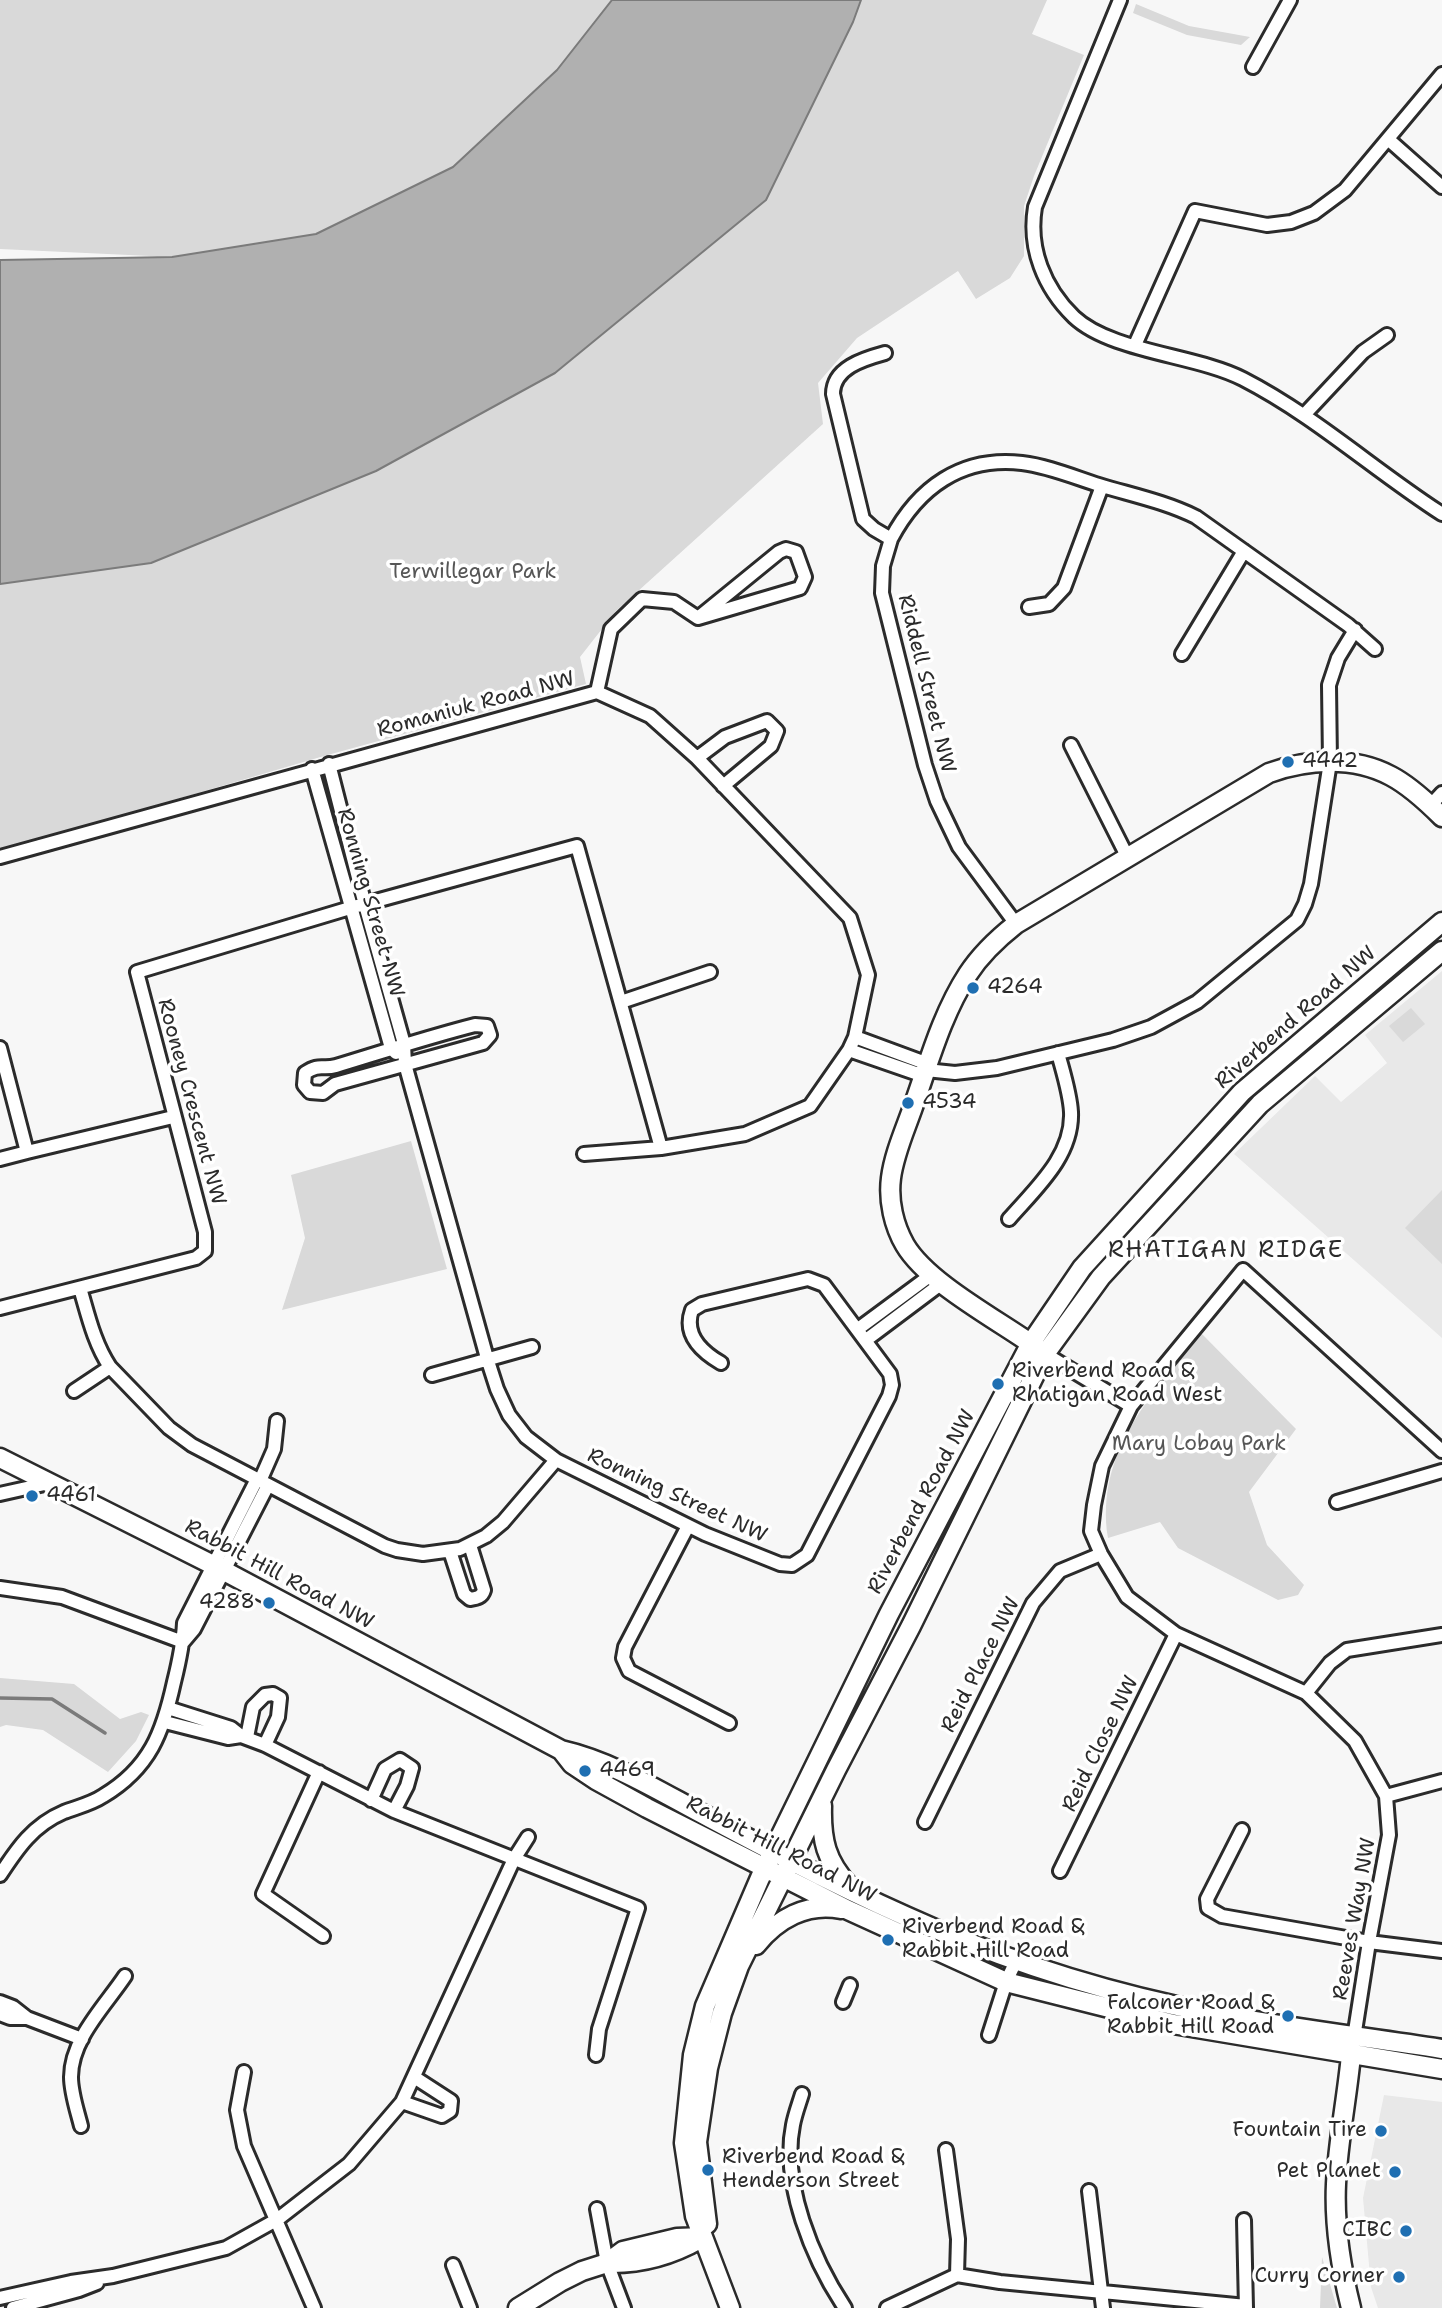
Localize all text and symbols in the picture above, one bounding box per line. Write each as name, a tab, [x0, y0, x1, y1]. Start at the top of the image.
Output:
park label: Terwillegar Park	[389, 560, 557, 586]
street label: Riddell Street NW	[892, 592, 960, 776]
street label: Romaniuk Road NW	[375, 667, 577, 743]
place label: 4442	[1302, 749, 1358, 775]
marker: 4442	[1280, 754, 1296, 770]
street label: Ronning Street NW	[331, 806, 409, 1000]
street label: Riverbend Road NW	[1210, 941, 1382, 1095]
place label: 4264	[987, 975, 1043, 1001]
marker: 4264	[965, 980, 981, 996]
street label: Rooney Crescent NW	[151, 996, 231, 1208]
place label: 4534	[922, 1090, 977, 1116]
marker: 4534	[900, 1095, 916, 1111]
district label: RHATIGAN RIDGE	[1110, 1237, 1342, 1265]
place label: Riverbend Road & Rhatigan Road West	[1012, 1359, 1222, 1409]
marker: Riverbend Road & Rhatigan Road West	[990, 1376, 1006, 1392]
street label: Riverbend Road NW	[863, 1405, 981, 1599]
park label: Mary Lobay Park	[1112, 1432, 1286, 1458]
street label: Ronning Street NW	[583, 1443, 771, 1549]
place label: 4461	[46, 1483, 96, 1509]
marker: 4461	[24, 1488, 40, 1504]
street label: Rabbit Hill Road NW	[180, 1515, 378, 1635]
place label: 4288	[199, 1590, 255, 1616]
street label: Reid Place NW	[936, 1593, 1026, 1737]
marker: 4288	[261, 1595, 277, 1611]
street label: Reid Close NW	[1057, 1672, 1145, 1816]
place label: 4469	[599, 1758, 655, 1784]
marker: 4469	[577, 1763, 593, 1779]
street label: Rabbit Hill Road NW	[682, 1791, 880, 1909]
street label: Reeves Way NW	[1328, 1836, 1382, 2002]
place label: Riverbend Road & Rabbit Hill Road	[902, 1915, 1084, 1965]
marker: Riverbend Road & Rabbit Hill Road	[880, 1932, 896, 1948]
place label: Falconer Road & Rabbit Hill Road	[1107, 1991, 1274, 2041]
marker: Falconer Road & Rabbit Hill Road	[1280, 2008, 1296, 2024]
place label: Fountain Tire	[1233, 2118, 1367, 2144]
marker: Fountain Tire	[1373, 2123, 1389, 2139]
place label: Riverbend Road & Henderson Street	[722, 2145, 904, 2195]
place label: Pet Planet	[1277, 2159, 1381, 2185]
marker: Riverbend Road & Henderson Street	[700, 2162, 716, 2178]
marker: Pet Planet	[1387, 2164, 1403, 2180]
place label: CIBC	[1342, 2218, 1392, 2244]
marker: CIBC	[1398, 2223, 1414, 2239]
place label: Curry Corner	[1255, 2264, 1385, 2290]
marker: Curry Corner	[1391, 2269, 1407, 2285]

